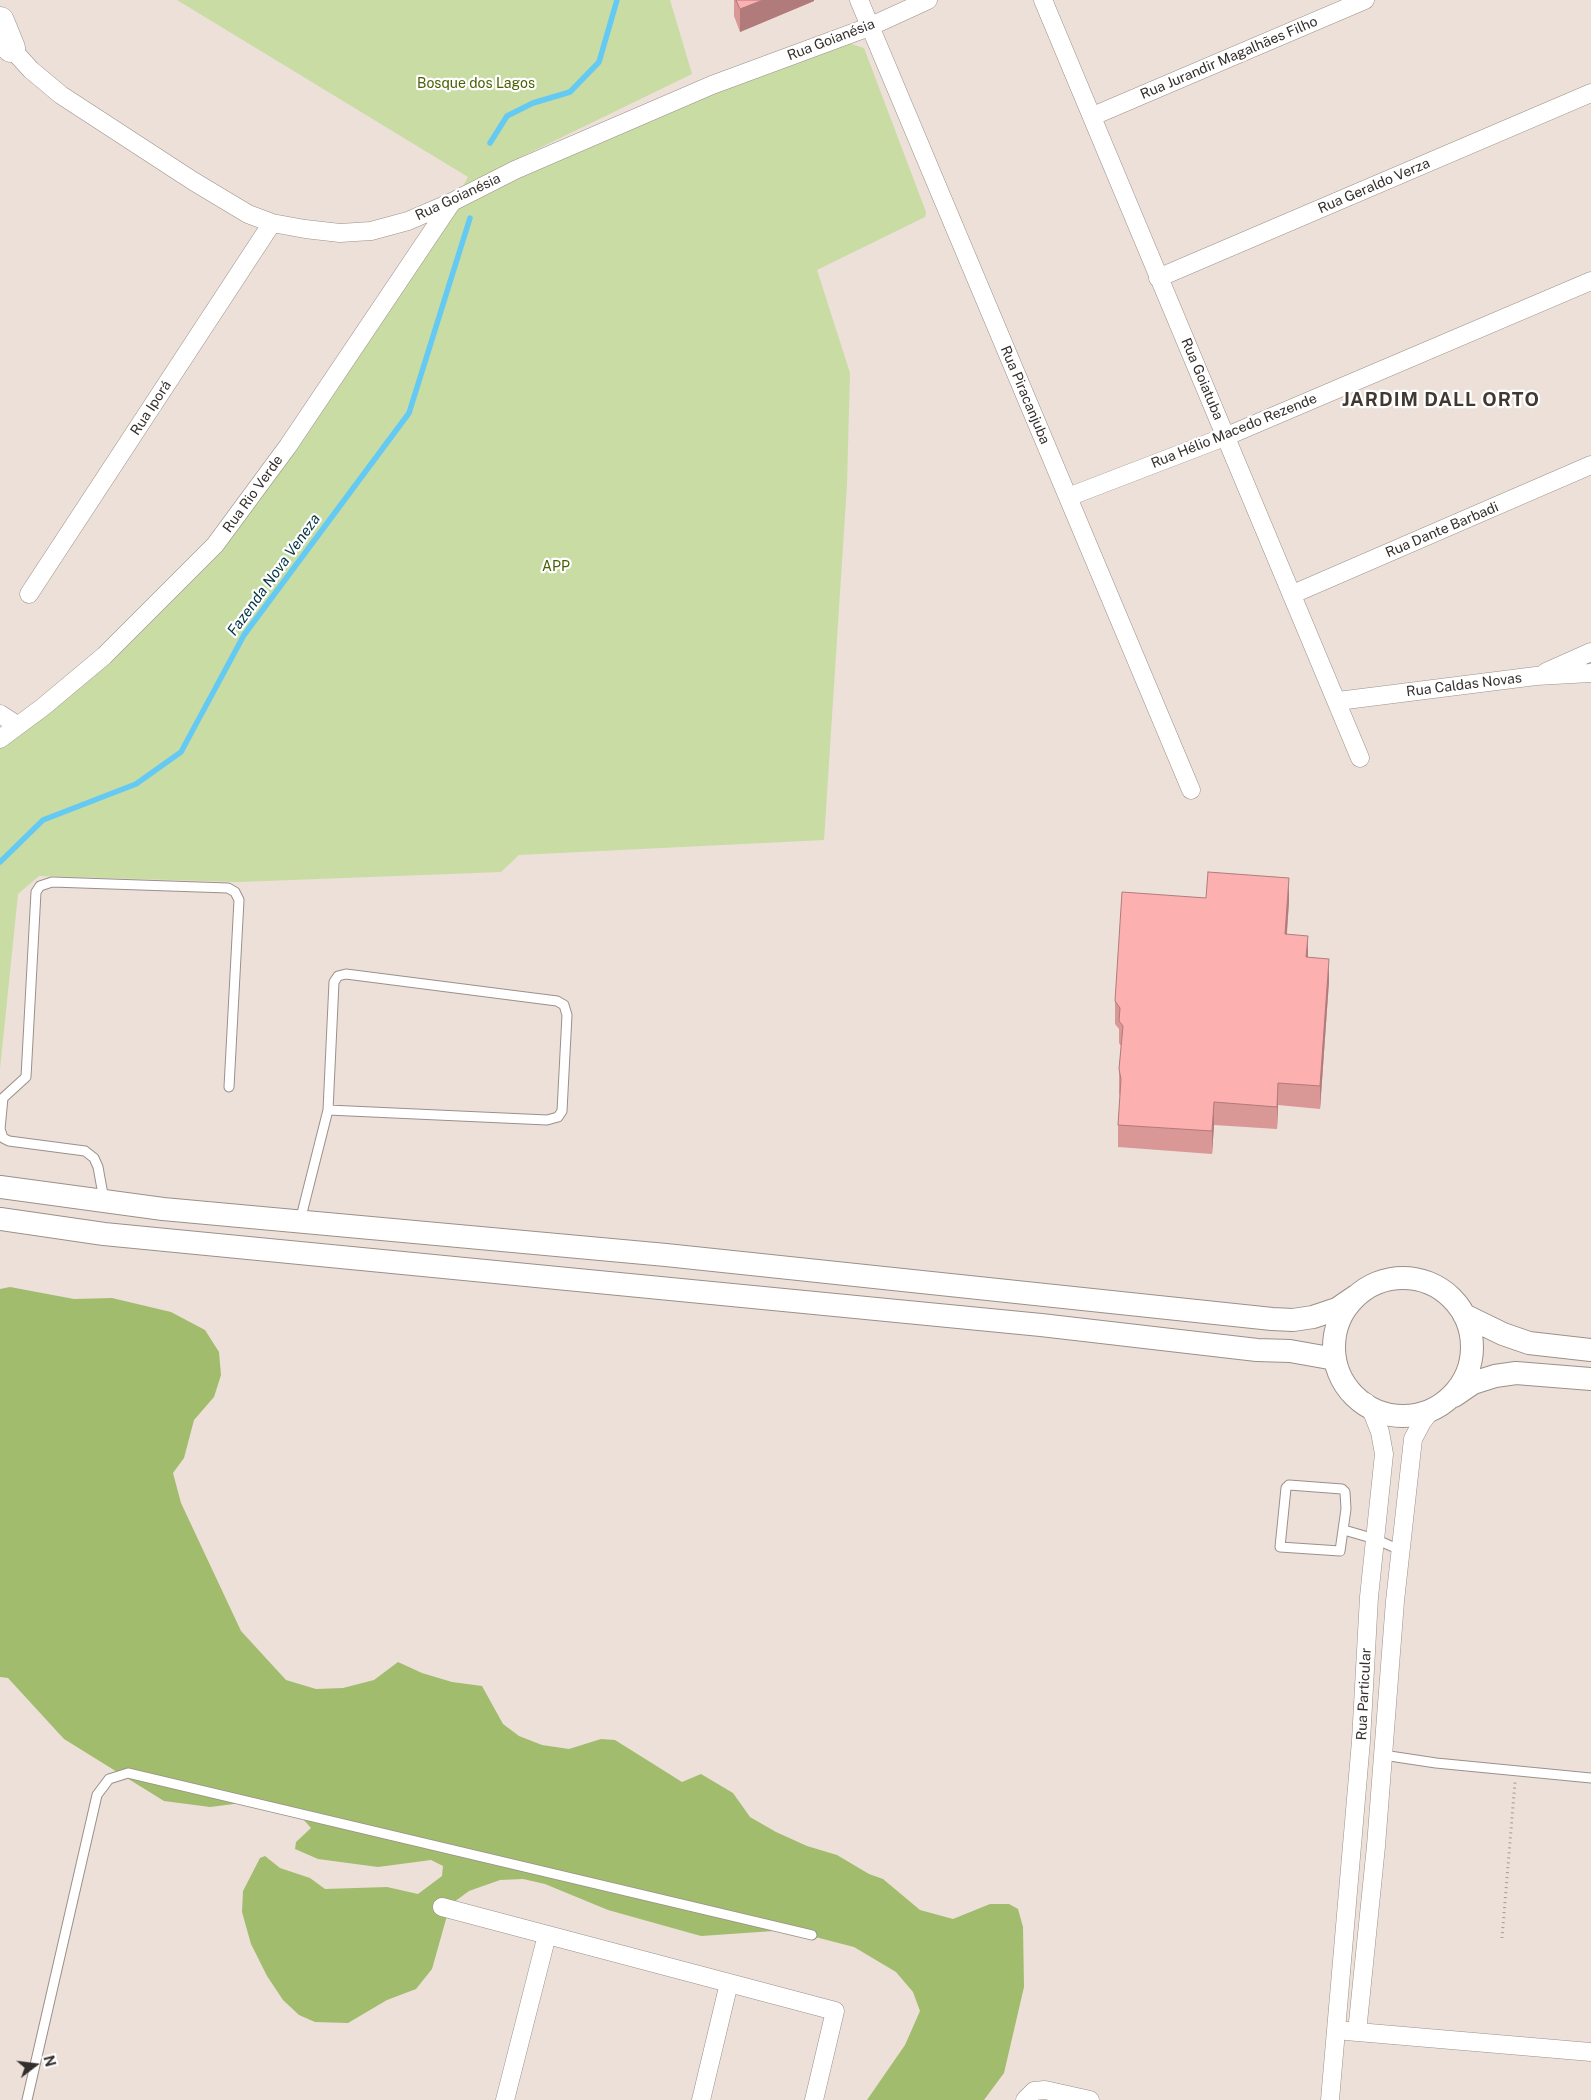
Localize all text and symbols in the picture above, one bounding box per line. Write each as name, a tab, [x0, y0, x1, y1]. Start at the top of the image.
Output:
street label: Rua Jurandir Magalhães Filho	[1138, 13, 1320, 103]
street label: Rua Goianésia	[785, 16, 877, 64]
park label: Bosque dos Lagos	[417, 76, 535, 92]
street label: Rua Geraldo Verza	[1315, 155, 1433, 217]
street label: Rua Goianésia	[413, 170, 503, 224]
street label: Rua Goiatuba	[1177, 336, 1227, 422]
street label: Rua Piracanjuba	[997, 343, 1053, 447]
street label: Rua Iporá	[127, 378, 175, 438]
district label: JARDIM DALL ORTO	[1340, 389, 1542, 411]
street label: Rua Hélio Macedo Rezende	[1149, 390, 1319, 472]
street label: Rua Rio Verde	[219, 452, 287, 536]
street label: Rua Dante Barbadi	[1383, 499, 1501, 561]
water label: Fazenda Nova Veneza	[224, 511, 324, 639]
park label: APP	[542, 559, 570, 575]
street label: Rua Caldas Novas	[1405, 670, 1523, 700]
street label: Rua Particular	[1353, 1647, 1375, 1741]
north arrow	[10, 2040, 60, 2090]
text: N	[40, 2054, 59, 2068]

